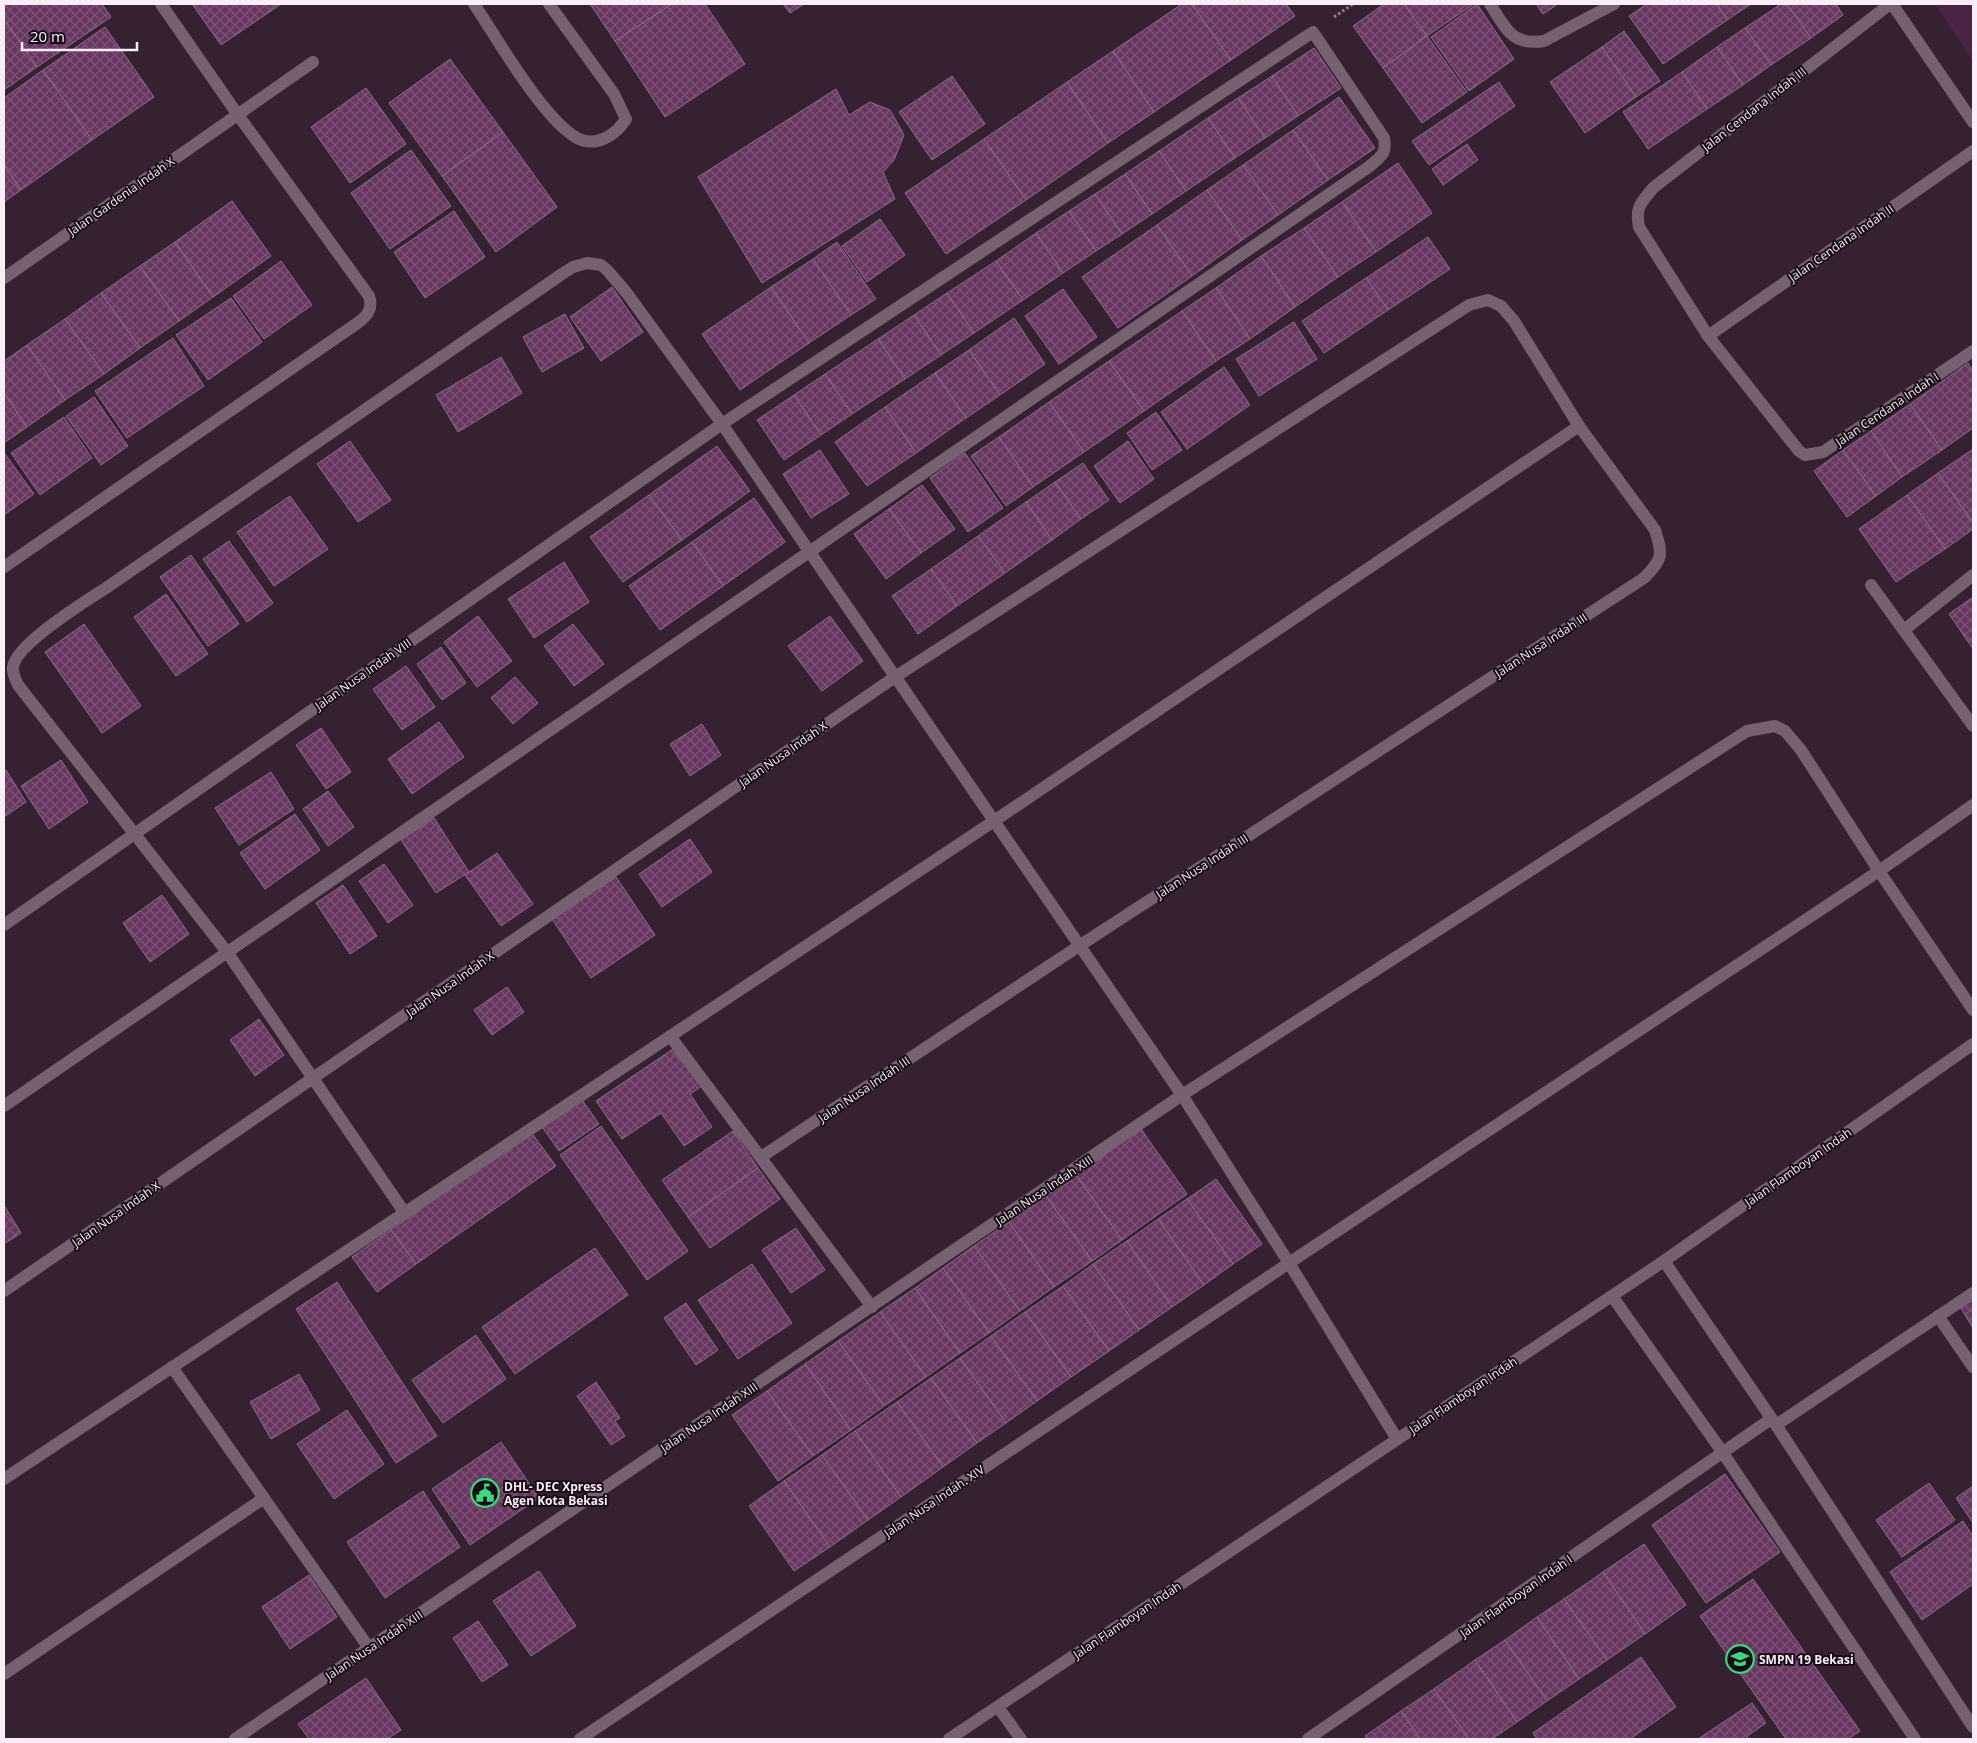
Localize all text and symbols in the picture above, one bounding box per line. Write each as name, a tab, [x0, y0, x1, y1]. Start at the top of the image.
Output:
scale bar	[22, 20, 138, 52]
text: 20 m	[30, 26, 65, 46]
street label: Jalan Cendana Indah III	[1697, 63, 1810, 156]
street label: Jalan Gardenia Indah X	[63, 153, 178, 240]
street label: Jalan Cendana Indah II	[1784, 200, 1897, 286]
street label: Jalan Cendana Indah I	[1831, 368, 1942, 451]
street label: Jalan Nusa Indah III	[1491, 609, 1591, 682]
street label: Jalan Nusa Indah VIII	[310, 634, 415, 714]
street label: Jalan Nusa Indah X	[735, 717, 831, 791]
street label: Jalan Nusa Indah III	[1152, 830, 1252, 903]
street label: Jalan Nusa Indah X	[402, 947, 498, 1021]
street label: Jalan Nusa Indah III	[814, 1052, 913, 1127]
street label: Jalan Flamboyan Indah	[1740, 1124, 1855, 1211]
street label: Jalan Nusa Indah XIII	[991, 1151, 1096, 1230]
street label: Jalan Nusa Indah X	[68, 1177, 164, 1251]
street label: Jalan Flamboyan Indah	[1405, 1352, 1520, 1438]
street label: Jalan Nusa Indah XIII	[656, 1378, 761, 1457]
street label: Jalan Nusa Indah. XIV	[880, 1461, 988, 1542]
public building icon: DHL- DEC Xpress Agen Kota Bekasi	[470, 1478, 500, 1508]
place label: DHL- DEC Xpress Agen Kota Bekasi	[504, 1478, 608, 1509]
street label: Jalan Flamboyan Indah I	[1456, 1551, 1575, 1642]
street label: Jalan Flamboyan Indah	[1069, 1577, 1184, 1663]
street label: Jalan Nusa Indah XIII	[321, 1606, 426, 1685]
school or university icon: SMPN 19 Bekasi	[1725, 1644, 1755, 1674]
place label: SMPN 19 Bekasi	[1759, 1651, 1854, 1668]

